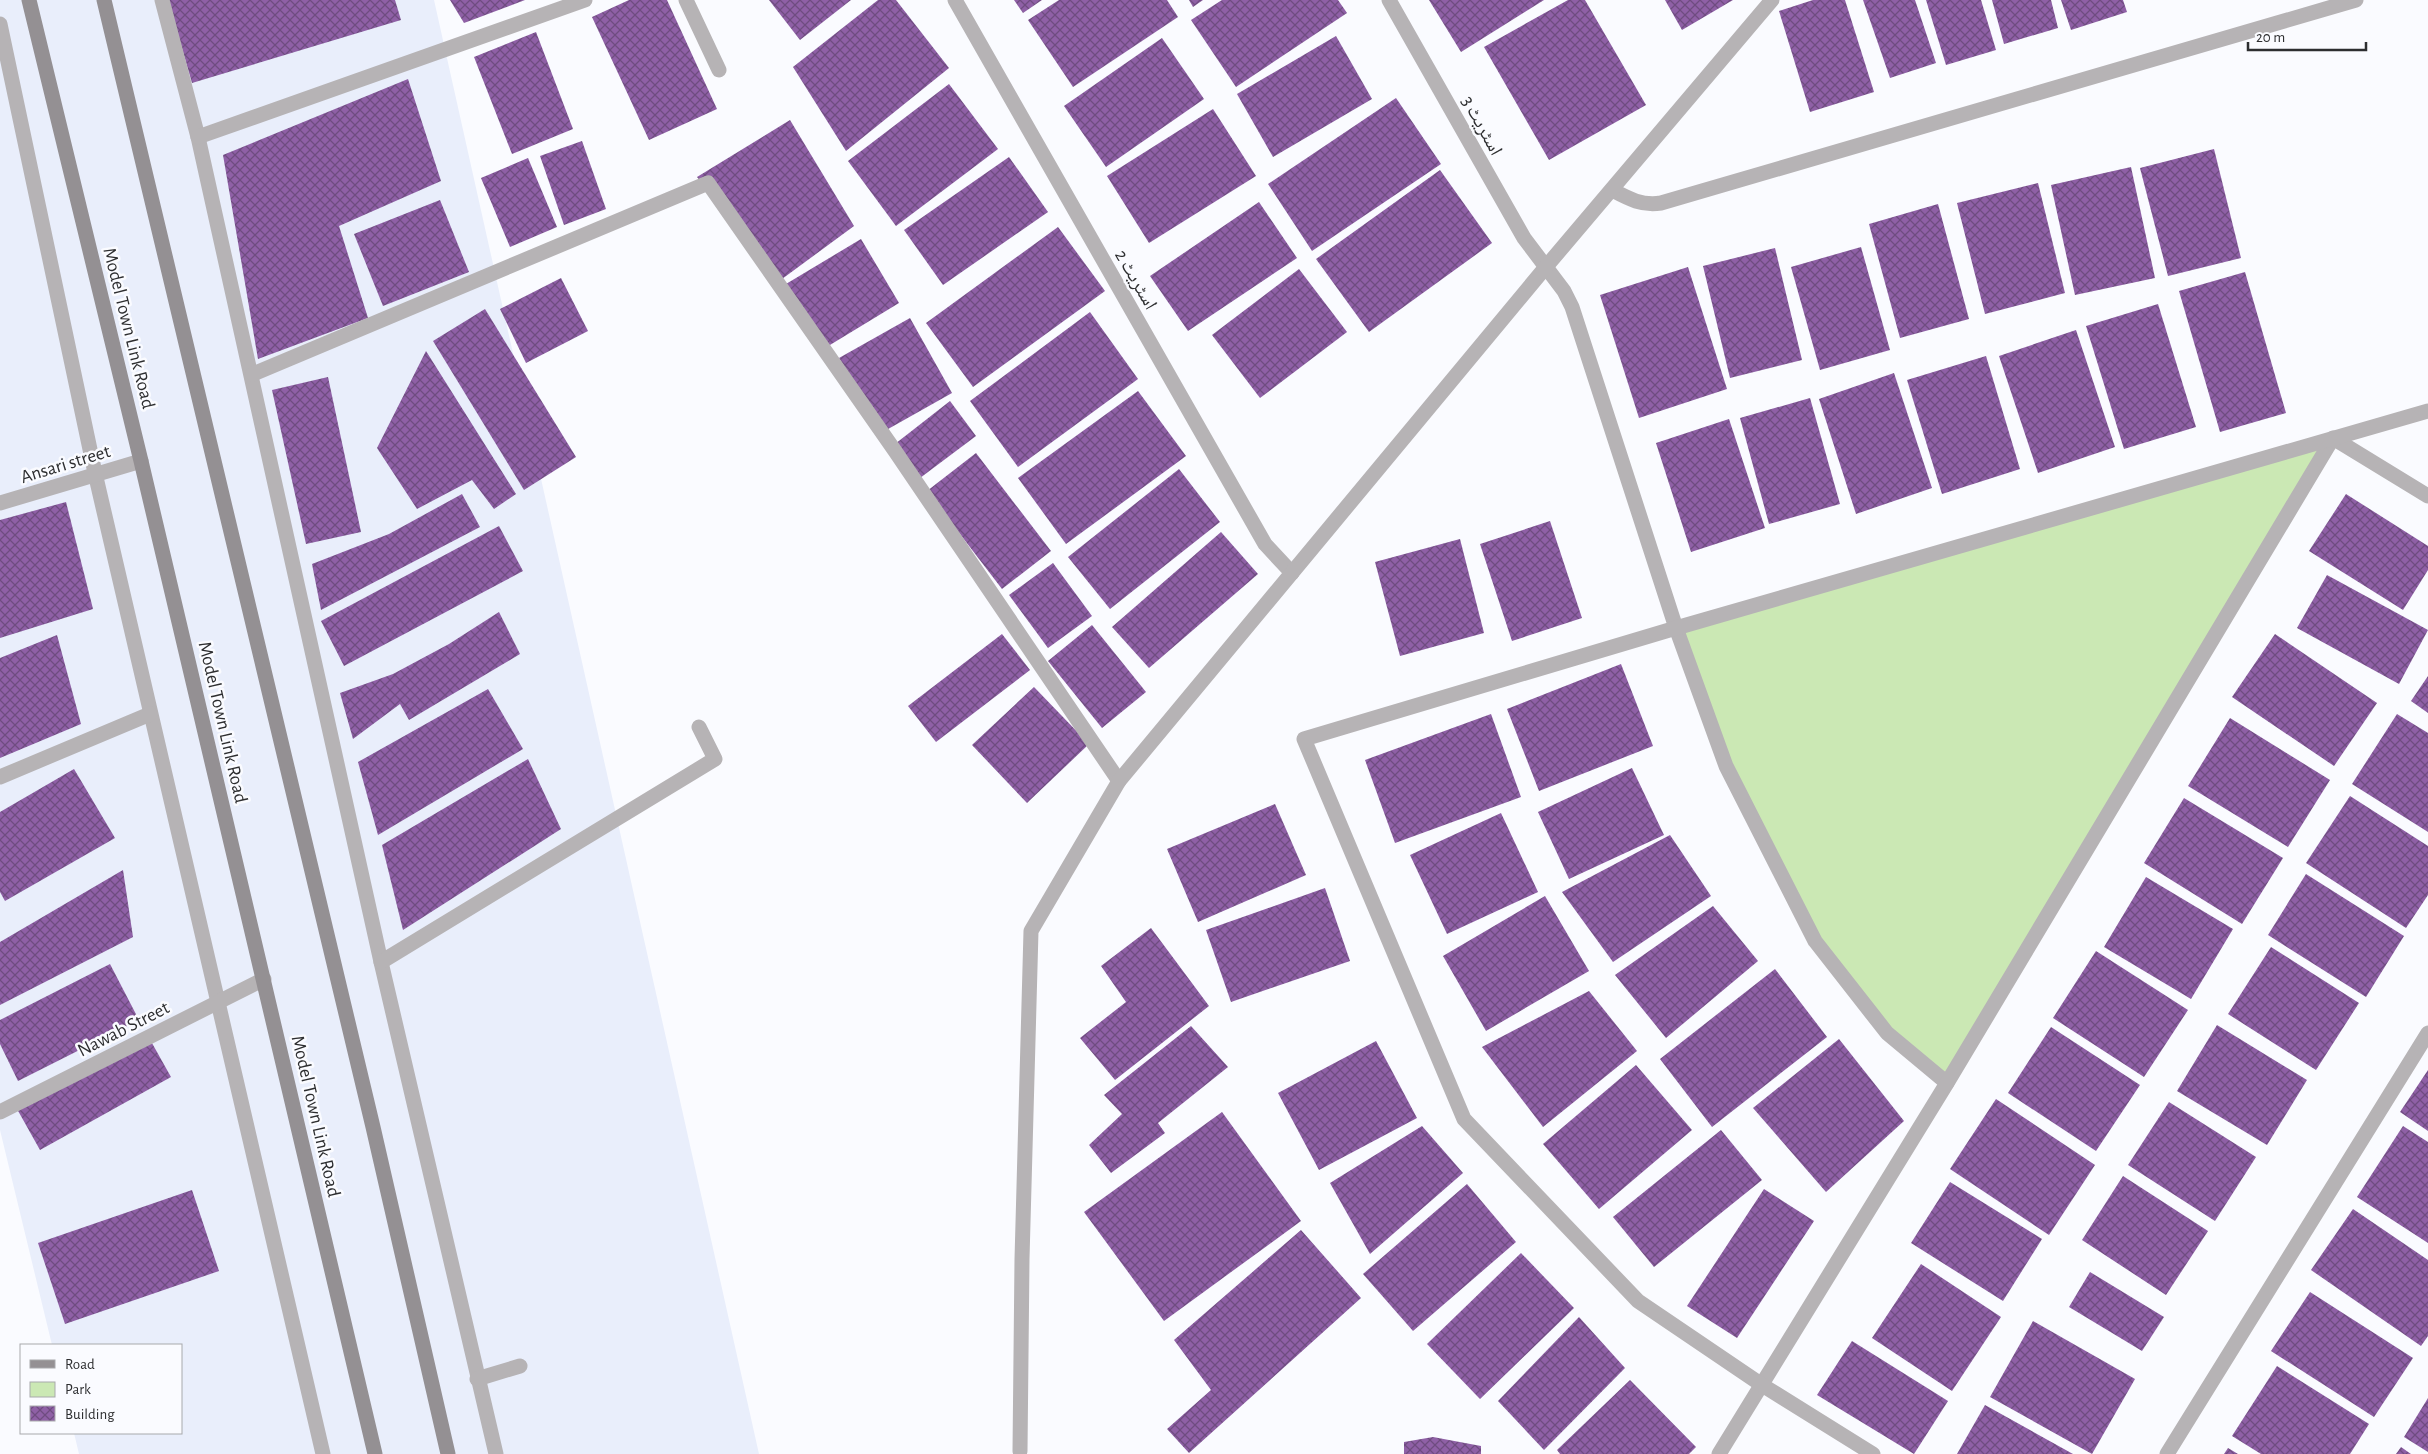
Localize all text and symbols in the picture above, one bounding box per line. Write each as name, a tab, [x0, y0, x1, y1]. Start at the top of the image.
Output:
scale bar	[2248, 20, 2366, 52]
text: 20 m	[2256, 30, 2285, 45]
street label: اسٹریٹ 3	[1457, 93, 1506, 159]
street label: Model Town Link Road	[99, 246, 158, 411]
street label: اسٹریٹ 2	[1110, 247, 1160, 313]
street label: Ansari street	[18, 442, 113, 487]
street label: Model Town Link Road	[195, 640, 250, 805]
street label: Nawab Street	[75, 998, 173, 1061]
street label: Model Town Link Road	[288, 1034, 343, 1199]
legend	[20, 1344, 182, 1434]
text: Road	[65, 1357, 95, 1372]
text: Park	[65, 1382, 91, 1397]
text: Building	[65, 1407, 115, 1422]

